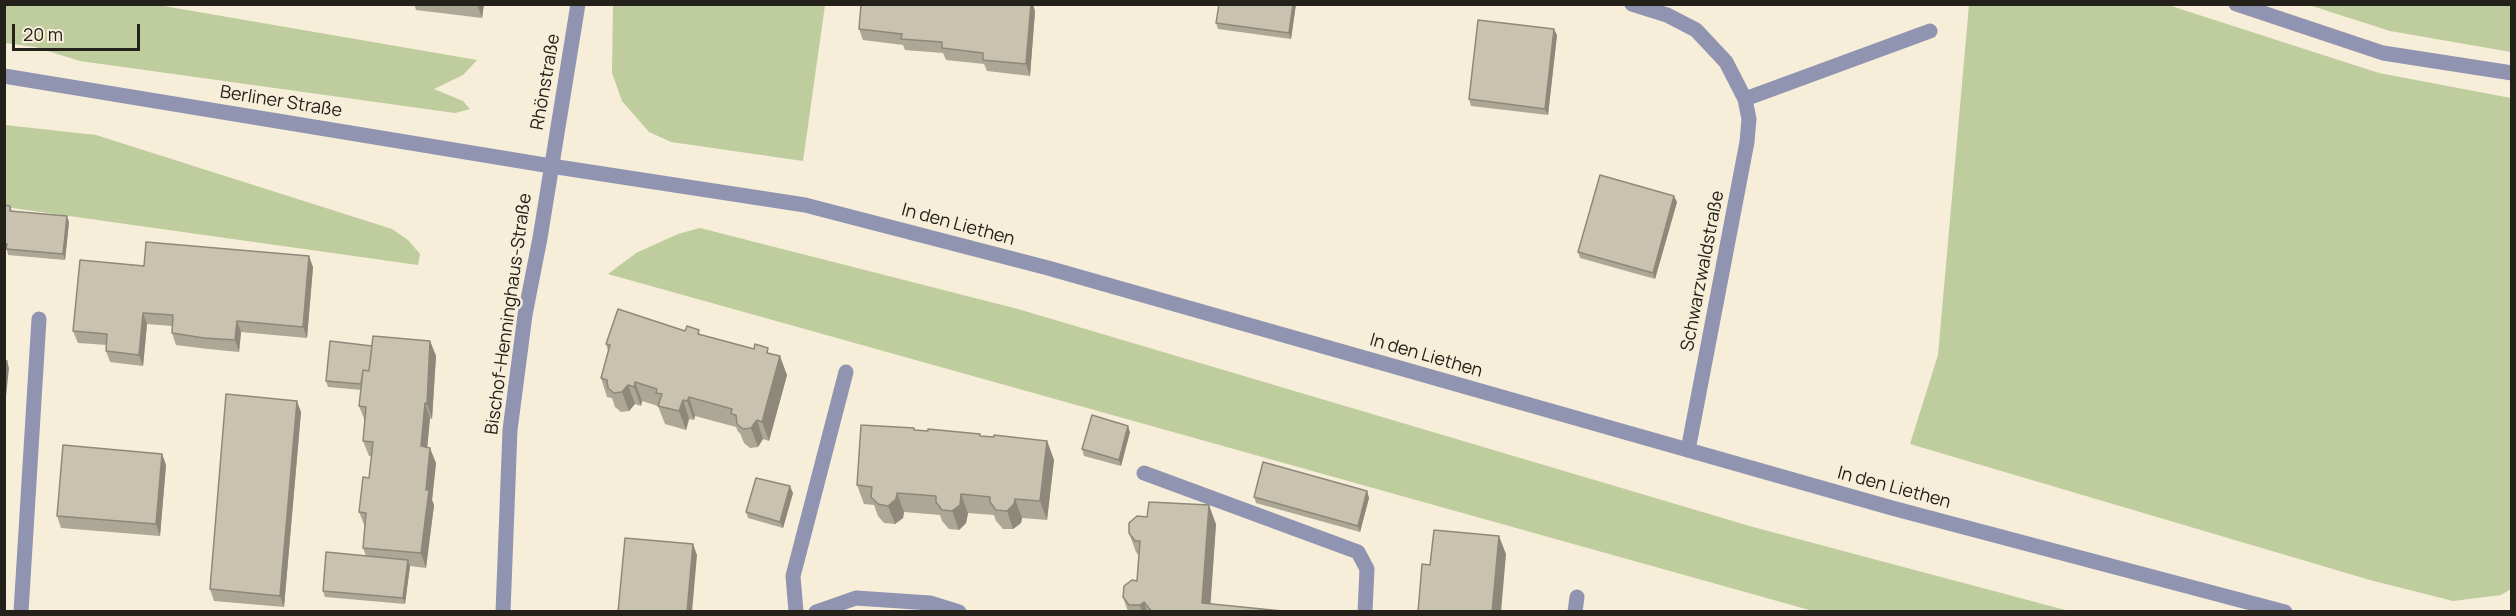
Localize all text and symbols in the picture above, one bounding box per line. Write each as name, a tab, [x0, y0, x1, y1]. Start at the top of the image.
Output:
scale bar	[15, 12, 142, 50]
text: 20 m	[23, 22, 63, 46]
street label: Rhönstraße	[527, 32, 565, 132]
street label: Berliner Straße	[218, 82, 344, 122]
street label: Schwarzwaldstraße	[1677, 189, 1729, 353]
street label: Bischof-Henninghaus-Straße	[481, 192, 537, 436]
street label: In den Liethen	[899, 199, 1017, 251]
street label: In den Liethen	[1367, 330, 1485, 382]
street label: In den Liethen	[1835, 462, 1953, 514]

